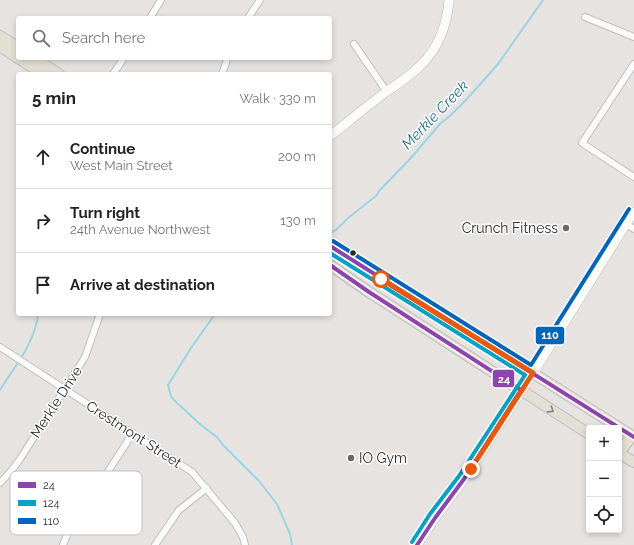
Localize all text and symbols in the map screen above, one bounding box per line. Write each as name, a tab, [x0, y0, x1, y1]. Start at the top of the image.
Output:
search box	[16, 16, 332, 60]
icon: search	[30, 27, 52, 49]
text: Search here	[62, 29, 145, 47]
water label: Merkle Creek	[398, 77, 472, 153]
text: 5 min	[32, 88, 76, 108]
text: Walk · 330 m	[239, 91, 316, 106]
text: Continue	[70, 140, 135, 158]
icon: ahead	[32, 146, 54, 168]
text: 200 m	[278, 149, 316, 164]
text: West Main Street	[70, 158, 173, 173]
text: Turn right	[70, 204, 140, 222]
icon: right	[32, 210, 54, 232]
text: 130 m	[280, 213, 316, 228]
place label: Crunch Fitness	[462, 220, 558, 236]
text: 24th Avenue Northwest	[70, 222, 210, 237]
marker: Crunch Fitness	[561, 223, 571, 233]
unlabelled marker	[348, 248, 358, 258]
route start	[372, 270, 390, 288]
icon: arrive	[32, 274, 54, 296]
text: Arrive at destination	[70, 276, 215, 294]
line badge: 110	[535, 326, 565, 345]
text: 110	[541, 329, 559, 342]
street label: Merkle Drive	[27, 363, 85, 441]
line badge: 24	[492, 369, 515, 388]
text: 24	[498, 373, 510, 386]
street label: Crestmont Street	[83, 397, 185, 471]
one-way arrow	[547, 405, 554, 412]
map controls	[586, 425, 622, 533]
button: +	[586, 425, 622, 461]
place label: IO Gym	[359, 450, 407, 466]
marker: IO Gym	[346, 453, 356, 463]
route end	[462, 460, 480, 478]
button: −	[586, 461, 622, 497]
legend	[10, 471, 142, 535]
text: 24	[43, 479, 55, 492]
text: 124	[43, 497, 59, 510]
button: locate	[586, 497, 622, 533]
text: 110	[43, 515, 59, 528]

